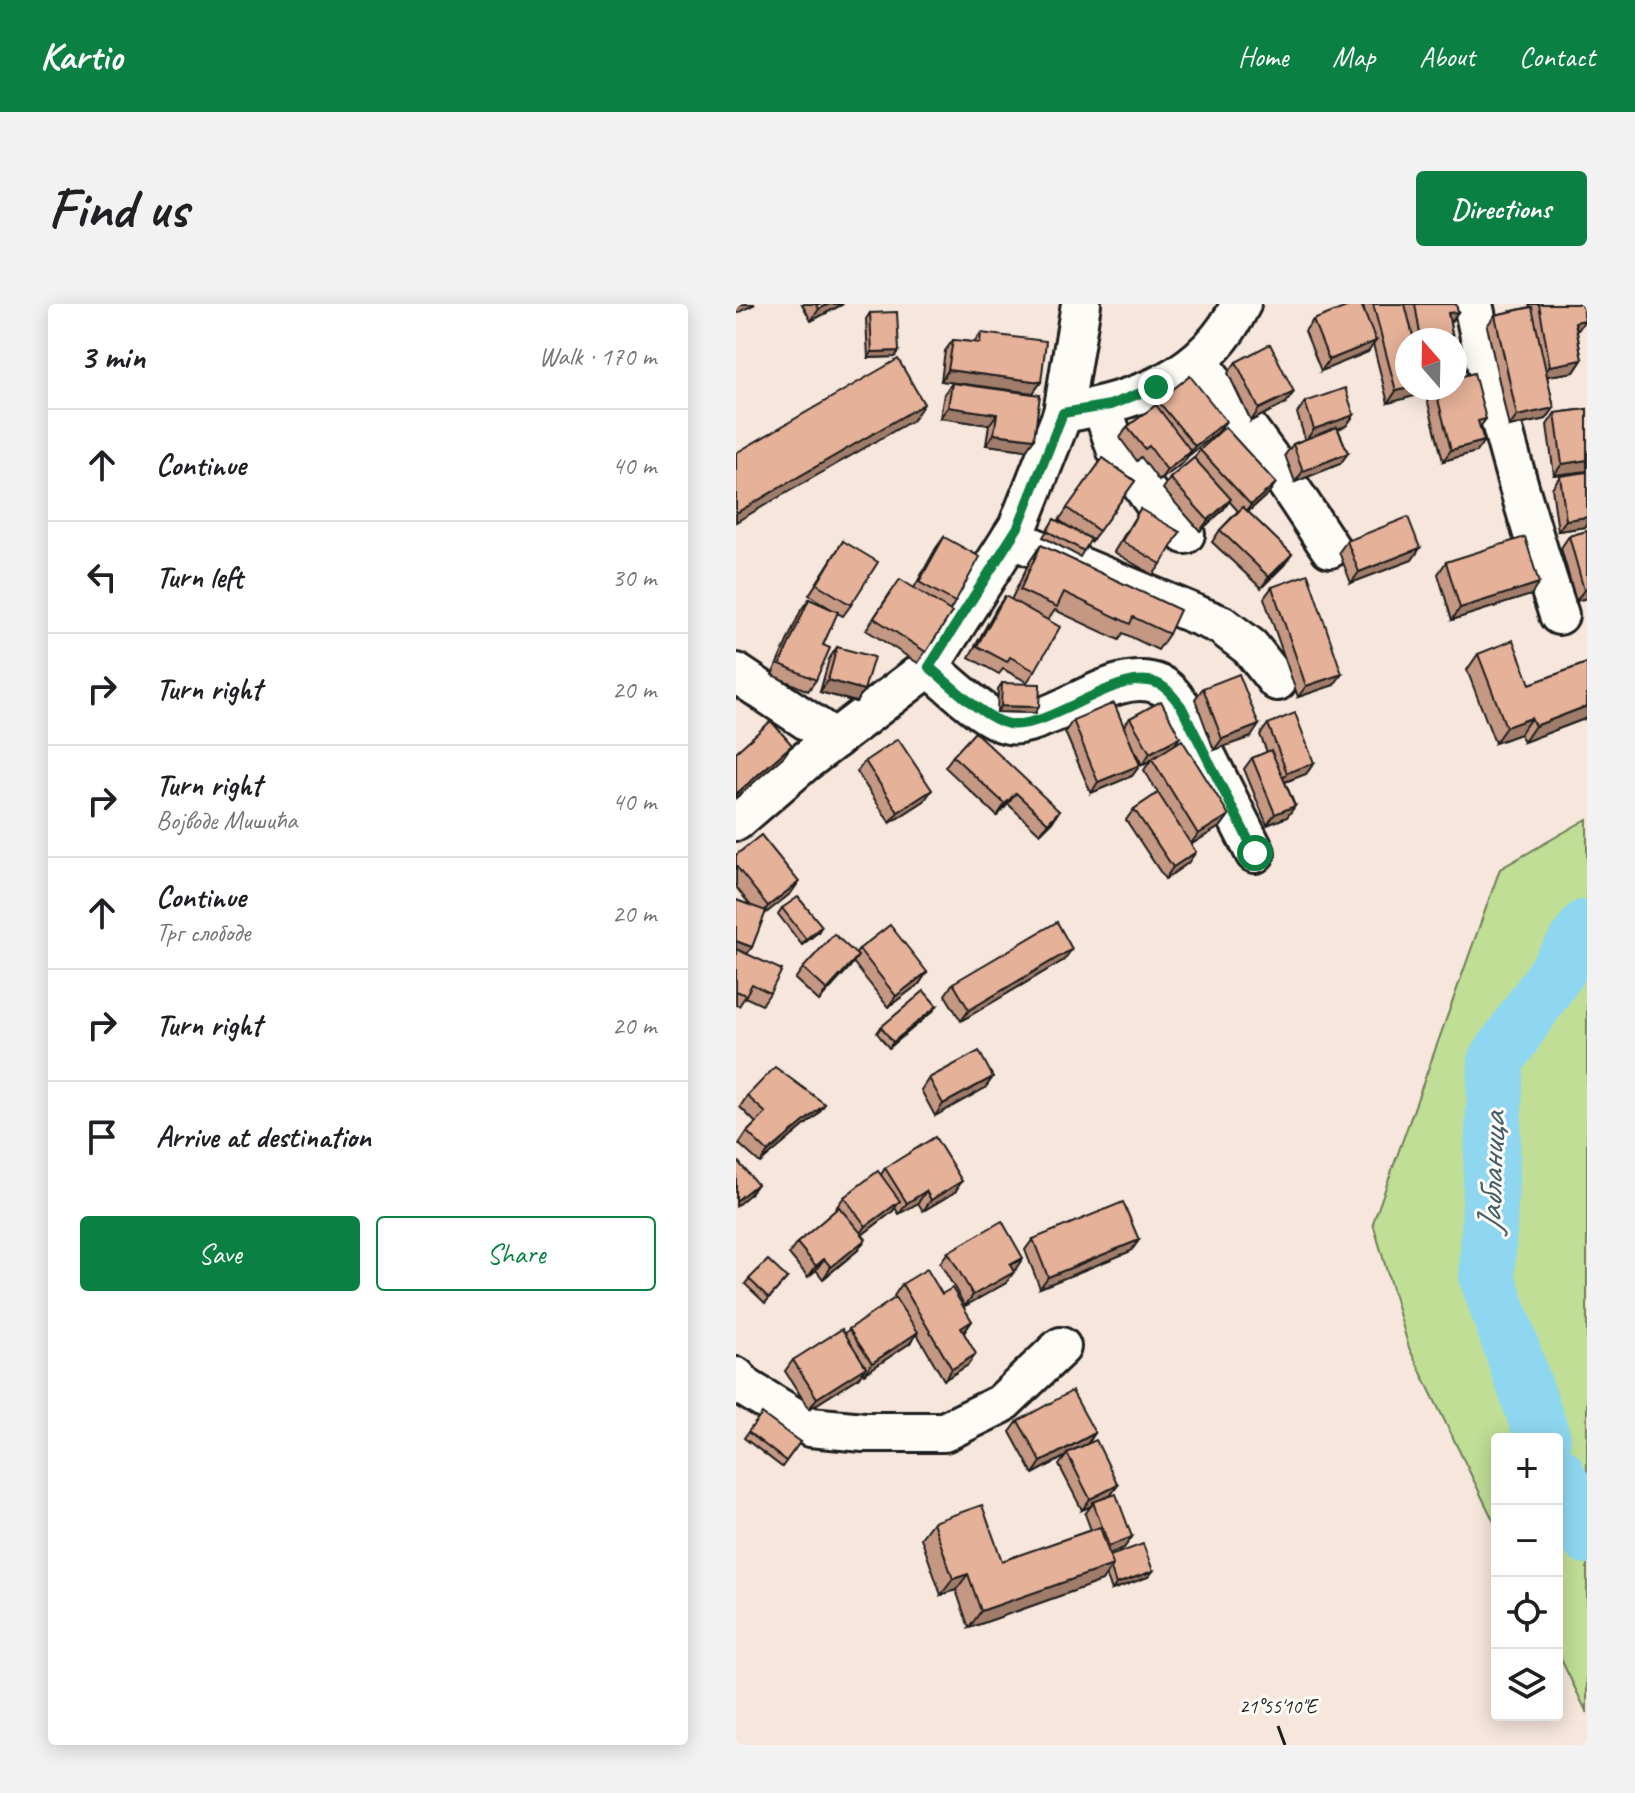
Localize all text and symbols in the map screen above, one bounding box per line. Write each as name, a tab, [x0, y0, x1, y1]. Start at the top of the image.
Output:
text: Kartio	[40, 33, 122, 80]
text: Home	[1238, 39, 1288, 74]
text: Map	[1332, 39, 1375, 74]
text: About	[1419, 39, 1475, 74]
text: Contact	[1519, 39, 1595, 74]
button: Directions	[1416, 171, 1587, 246]
text: Find us	[48, 173, 188, 244]
north arrow	[1395, 328, 1467, 400]
text: 3 min	[80, 335, 145, 378]
text: Walk · 170 m	[539, 340, 656, 373]
route end	[1138, 369, 1174, 405]
icon: ahead	[80, 443, 124, 487]
text: Continue	[156, 446, 246, 484]
text: 40 m	[612, 449, 656, 482]
icon: left	[80, 555, 124, 599]
text: Turn left	[156, 558, 243, 596]
text: 30 m	[612, 561, 656, 594]
icon: right	[80, 667, 124, 711]
text: Turn right	[156, 670, 261, 708]
text: 20 m	[612, 673, 656, 706]
text: Turn right	[156, 766, 261, 804]
icon: right	[80, 779, 124, 823]
text: 40 m	[612, 785, 656, 818]
text: Војводе Мишића	[156, 804, 297, 837]
route start	[1237, 835, 1273, 871]
text: Continue	[156, 878, 246, 916]
icon: ahead	[80, 891, 124, 935]
text: 20 m	[612, 897, 656, 930]
text: Трг слободе	[156, 916, 250, 949]
icon: right	[80, 1003, 124, 1047]
text: Turn right	[156, 1006, 261, 1044]
text: 20 m	[612, 1009, 656, 1042]
water label: Јабланица	[1466, 1108, 1516, 1237]
icon: arrive	[80, 1115, 124, 1159]
text: Arrive at destination	[156, 1118, 371, 1156]
button: Save	[80, 1216, 360, 1291]
button: Share	[376, 1216, 656, 1291]
map controls	[1491, 1433, 1563, 1721]
button: +	[1491, 1433, 1563, 1505]
button: −	[1491, 1505, 1563, 1577]
button: locate	[1491, 1577, 1563, 1649]
button: layers	[1491, 1649, 1563, 1721]
text: 21°55'10"E	[1239, 1694, 1319, 1719]

